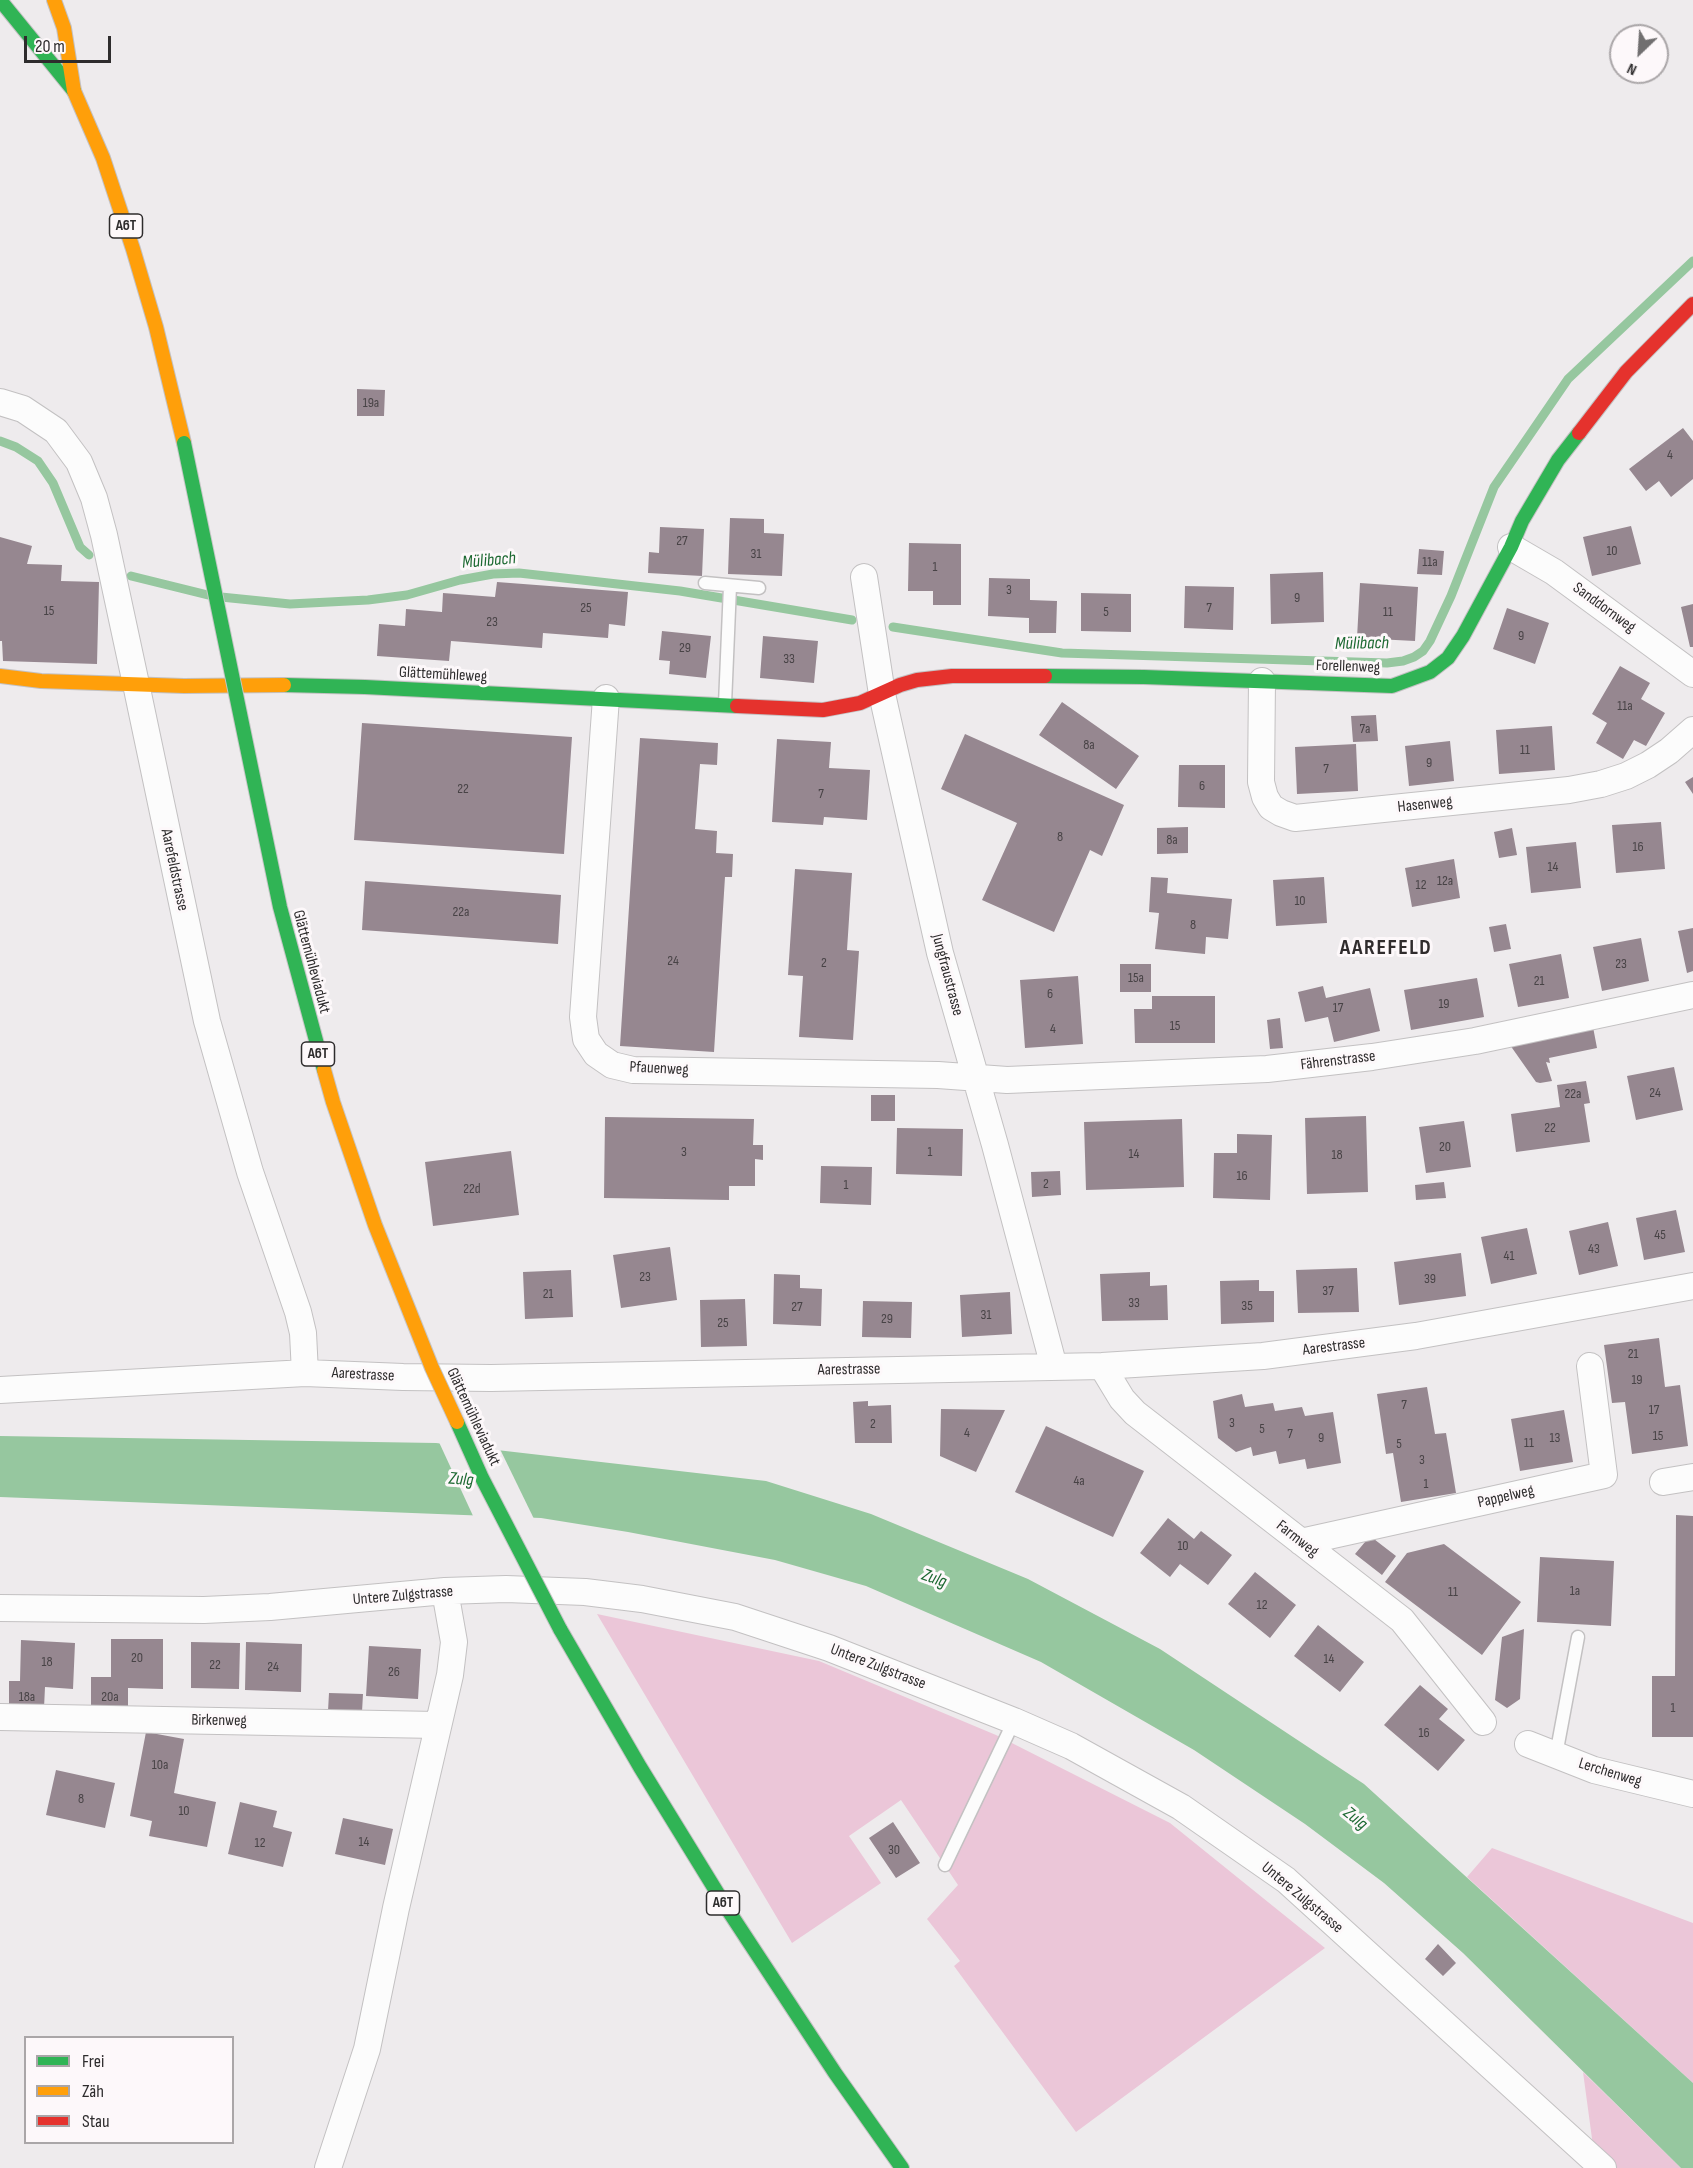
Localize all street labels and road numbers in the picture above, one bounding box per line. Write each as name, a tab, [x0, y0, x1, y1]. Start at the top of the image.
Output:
road number: A6T	[110, 214, 142, 238]
street label: Sanddornweg	[1569, 579, 1639, 637]
street label: Forellenweg	[1316, 656, 1380, 678]
street label: Glättemühleweg	[399, 663, 487, 687]
street label: Hasenweg	[1397, 793, 1453, 817]
street label: Aarefeldstrasse	[156, 827, 192, 913]
street label: Glättemühleviadukt	[288, 908, 334, 1016]
street label: Jungfraustrasse	[927, 932, 967, 1018]
road number: A6T	[302, 1042, 334, 1066]
street label: Fährenstrasse	[1299, 1047, 1377, 1075]
street label: Pfauenweg	[629, 1058, 689, 1080]
street label: Aarestrasse	[1302, 1334, 1366, 1360]
street label: Aarestrasse	[817, 1360, 881, 1380]
street label: Aarestrasse	[331, 1364, 395, 1386]
street label: Glättemühleviadukt	[442, 1365, 504, 1469]
street label: Pappelweg	[1476, 1481, 1536, 1513]
street label: Farmweg	[1272, 1516, 1322, 1562]
street label: Untere Zulgstrasse	[352, 1582, 454, 1610]
street label: Untere Zulgstrasse	[828, 1640, 928, 1694]
street label: Birkenweg	[191, 1711, 247, 1731]
street label: Lerchenweg	[1576, 1754, 1644, 1792]
street label: Untere Zulgstrasse	[1257, 1858, 1347, 1938]
road number: A6T	[706, 1891, 740, 1915]

